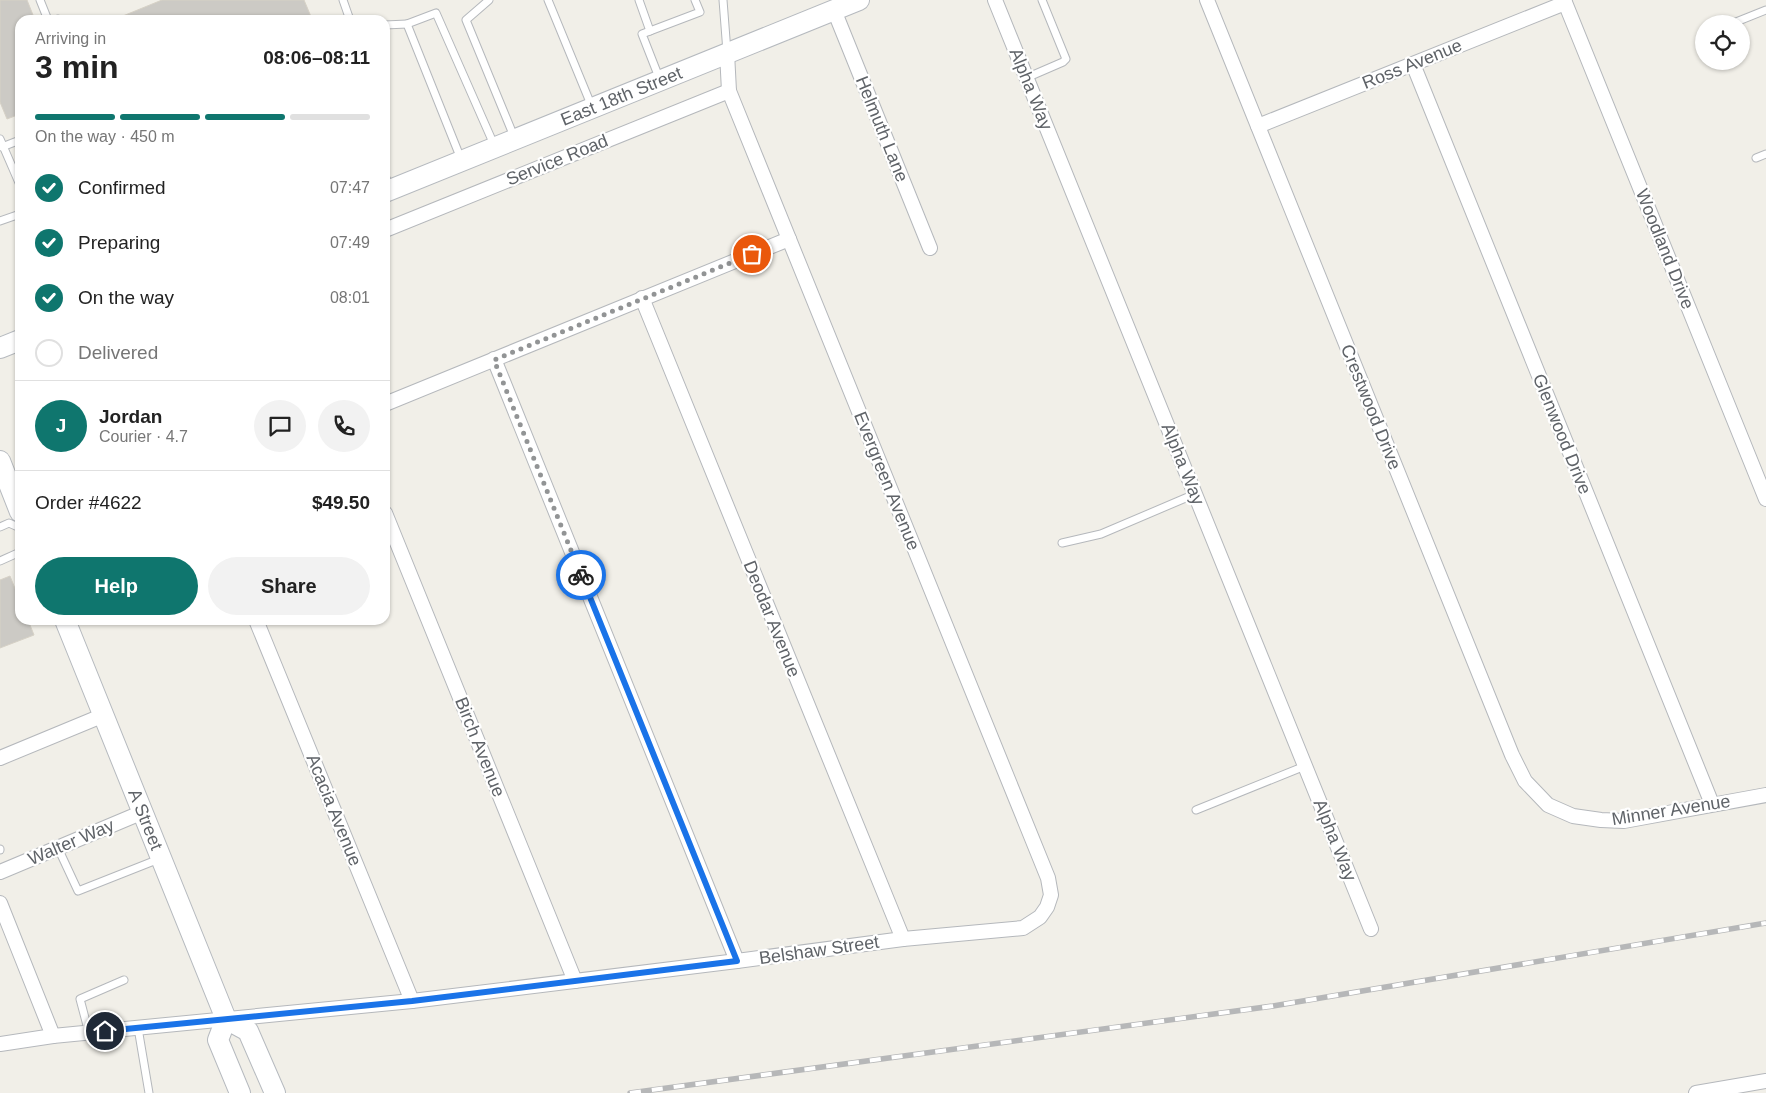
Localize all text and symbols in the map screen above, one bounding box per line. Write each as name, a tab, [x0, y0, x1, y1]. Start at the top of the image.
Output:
map controls	[1695, 15, 1750, 70]
button: locate	[1695, 15, 1750, 70]
text: Arriving in	[35, 30, 106, 47]
street label: Ross Avenue	[1359, 35, 1465, 93]
street label: Alpha Way	[1006, 45, 1056, 133]
text: 08:06–08:11	[263, 47, 370, 68]
text: 3 min	[35, 49, 119, 85]
street label: East 18th Street	[558, 63, 685, 130]
street label: Helmuth Lane	[852, 73, 912, 185]
text: On the way · 450 m	[35, 128, 175, 145]
street label: Service Road	[503, 130, 611, 190]
icon: check	[35, 174, 63, 202]
text: Confirmed	[78, 177, 166, 198]
text: 07:47	[330, 179, 370, 196]
street label: Woodland Drive	[1632, 186, 1698, 312]
icon: check	[35, 229, 63, 257]
text: Preparing	[78, 232, 160, 253]
pin	[731, 233, 773, 275]
text: 07:49	[330, 234, 370, 251]
icon: bag	[738, 240, 766, 268]
icon: check	[35, 284, 63, 312]
text: On the way	[78, 287, 174, 308]
text: 08:01	[330, 289, 370, 306]
text: Delivered	[78, 342, 158, 363]
street label: Crestwood Drive	[1337, 342, 1405, 472]
street label: Glenwood Drive	[1529, 371, 1595, 497]
button: chat	[254, 400, 306, 452]
button: phone	[318, 400, 370, 452]
text: Jordan	[99, 406, 162, 427]
street label: Evergreen Avenue	[850, 409, 924, 553]
text: J	[56, 415, 66, 436]
street label: Alpha Way	[1158, 420, 1208, 508]
text: Courier · 4.7	[99, 428, 188, 445]
text: Order #4622	[35, 492, 142, 513]
text: $49.50	[312, 492, 370, 513]
courier	[556, 550, 606, 600]
button: Help	[35, 557, 198, 615]
button: Share	[208, 557, 370, 615]
street label: Deodar Avenue	[740, 558, 804, 680]
icon: bike	[567, 561, 595, 589]
street label: Birch Avenue	[451, 694, 509, 800]
street label: Acacia Avenue	[302, 751, 366, 869]
street label: A Street	[124, 786, 167, 853]
street label: Minner Avenue	[1610, 791, 1732, 829]
street label: Alpha Way	[1310, 796, 1360, 884]
street label: Walter Way	[25, 815, 117, 869]
street label: Belshaw Street	[758, 932, 880, 968]
pin	[84, 1010, 126, 1052]
icon: home	[91, 1017, 119, 1045]

